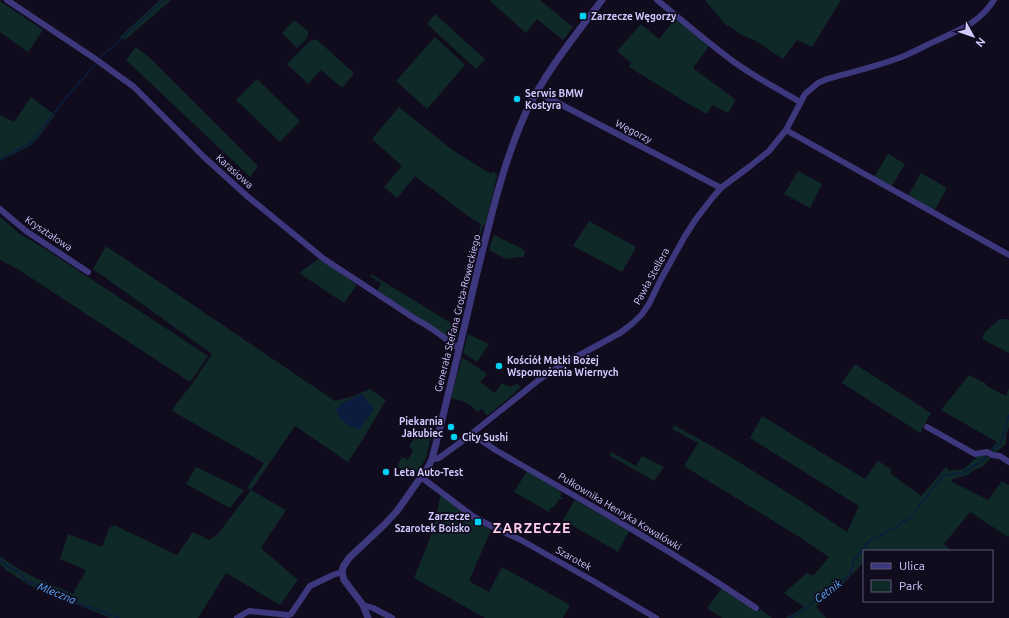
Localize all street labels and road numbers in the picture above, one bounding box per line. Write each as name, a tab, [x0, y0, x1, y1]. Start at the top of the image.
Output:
street label: Węgorzy	[614, 118, 654, 145]
street label: Karasiowa	[214, 152, 255, 191]
street label: Kryształowa	[23, 214, 74, 253]
street label: Generała Stefana Grota-Roweckiego	[433, 233, 482, 393]
street label: Pawła Stellera	[631, 246, 672, 307]
street label: Pułkownika Henryka Kowalówki	[556, 470, 683, 553]
street label: Szarotek	[554, 544, 594, 573]

